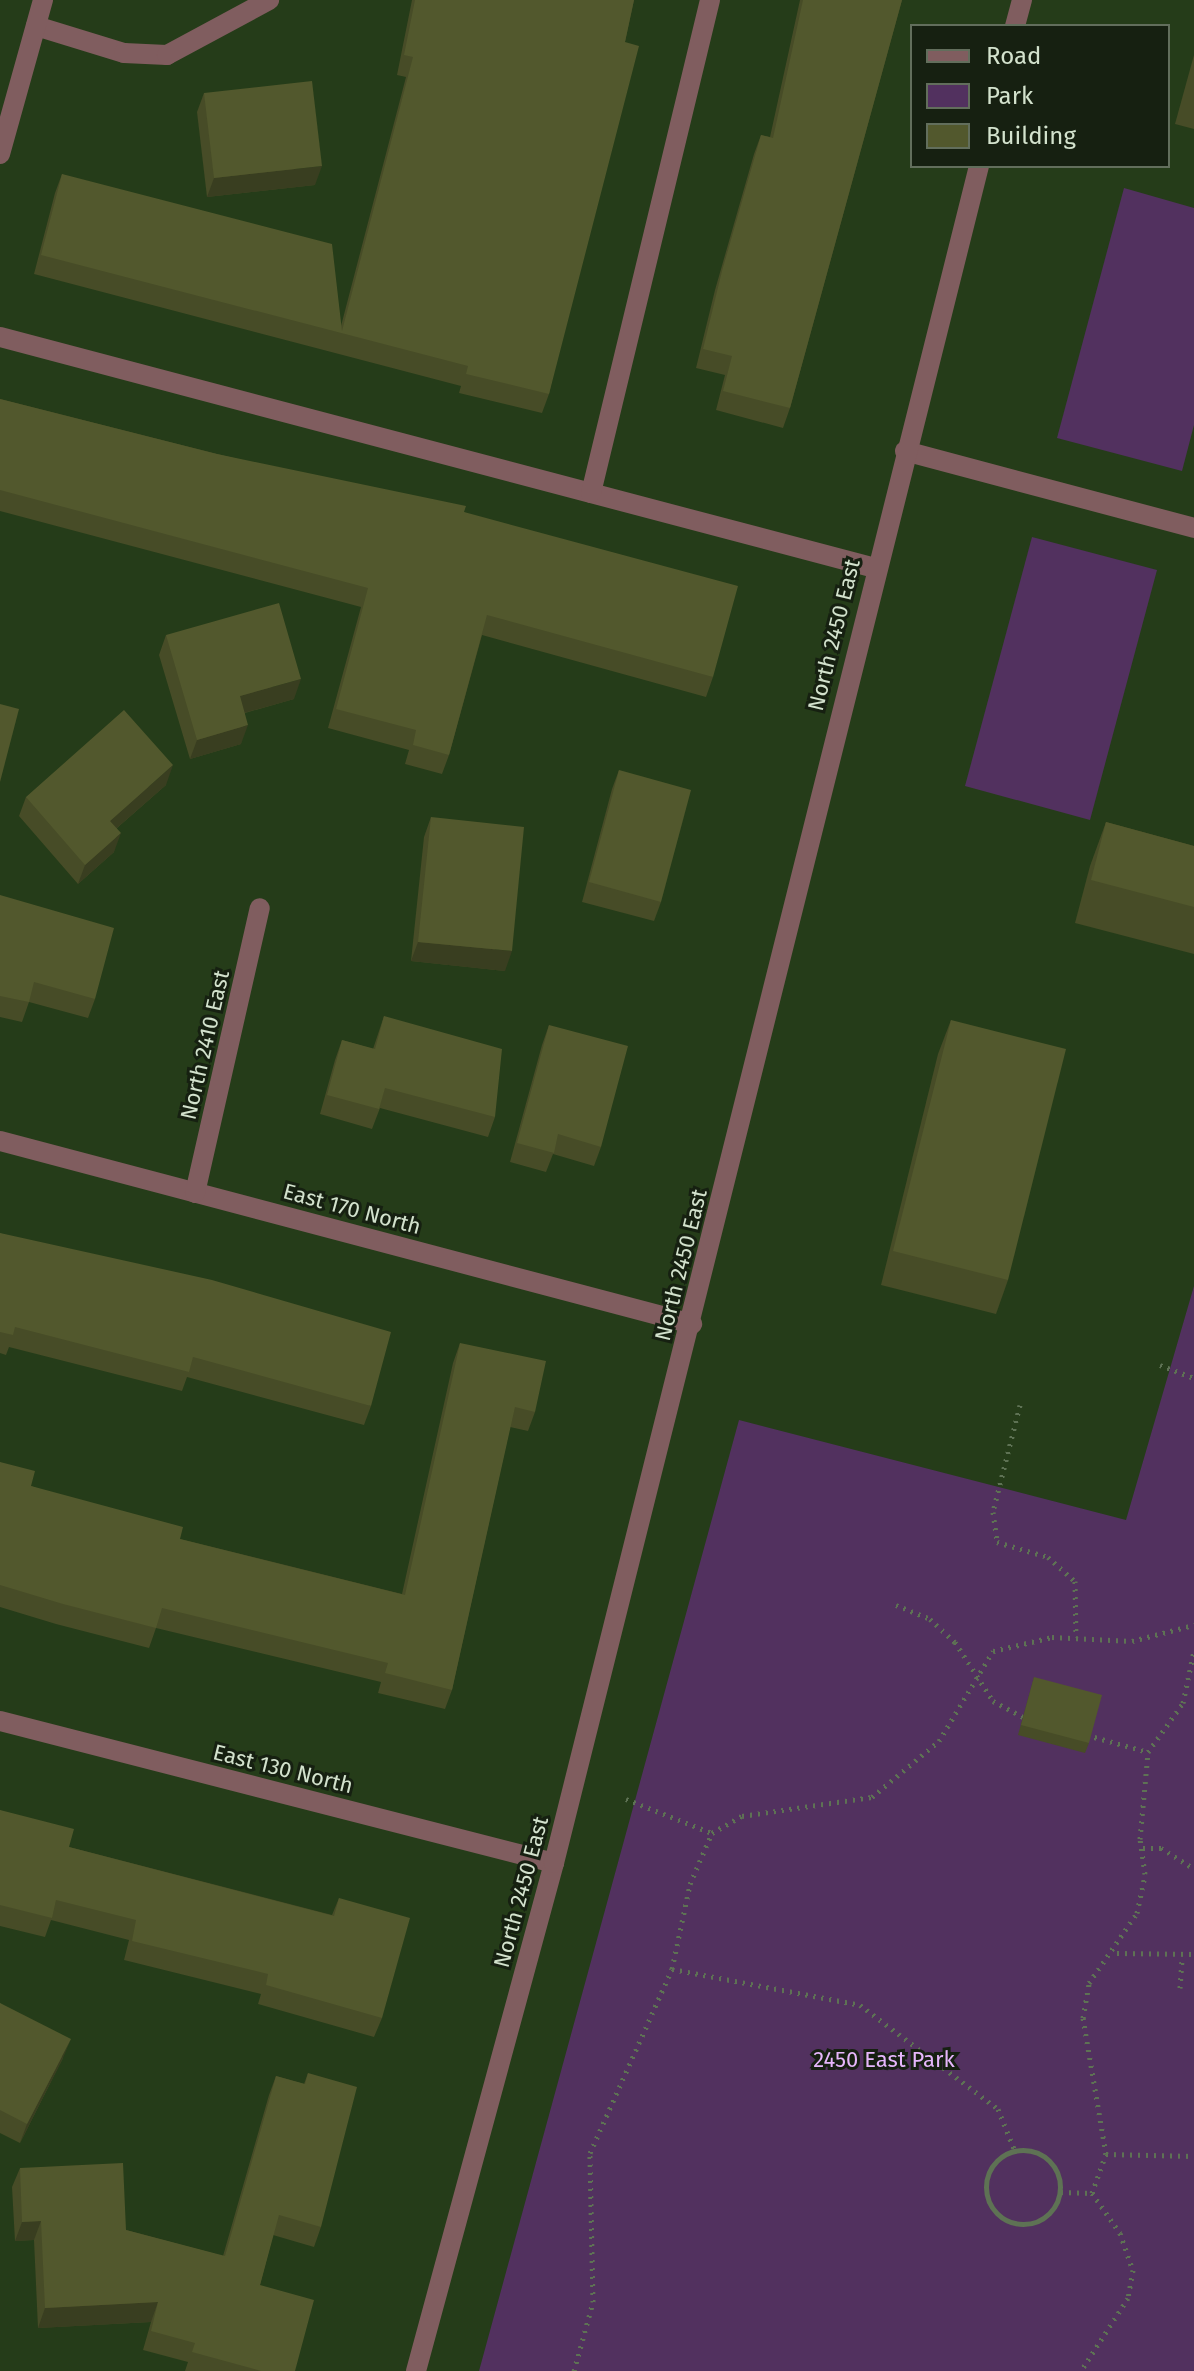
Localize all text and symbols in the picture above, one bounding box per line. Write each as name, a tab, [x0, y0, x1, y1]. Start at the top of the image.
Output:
legend	[910, 24, 1170, 168]
text: Road	[986, 42, 1041, 70]
text: Park	[986, 82, 1033, 110]
text: Building	[986, 122, 1076, 150]
street label: North 2450 East	[802, 556, 866, 714]
street label: North 2410 East	[175, 968, 235, 1122]
street label: East 170 North	[280, 1178, 424, 1240]
street label: North 2450 East	[649, 1186, 713, 1344]
street label: East 130 North	[210, 1739, 356, 1799]
street label: North 2450 East	[488, 1814, 554, 1970]
park label: 2450 East Park	[813, 2047, 955, 2073]

